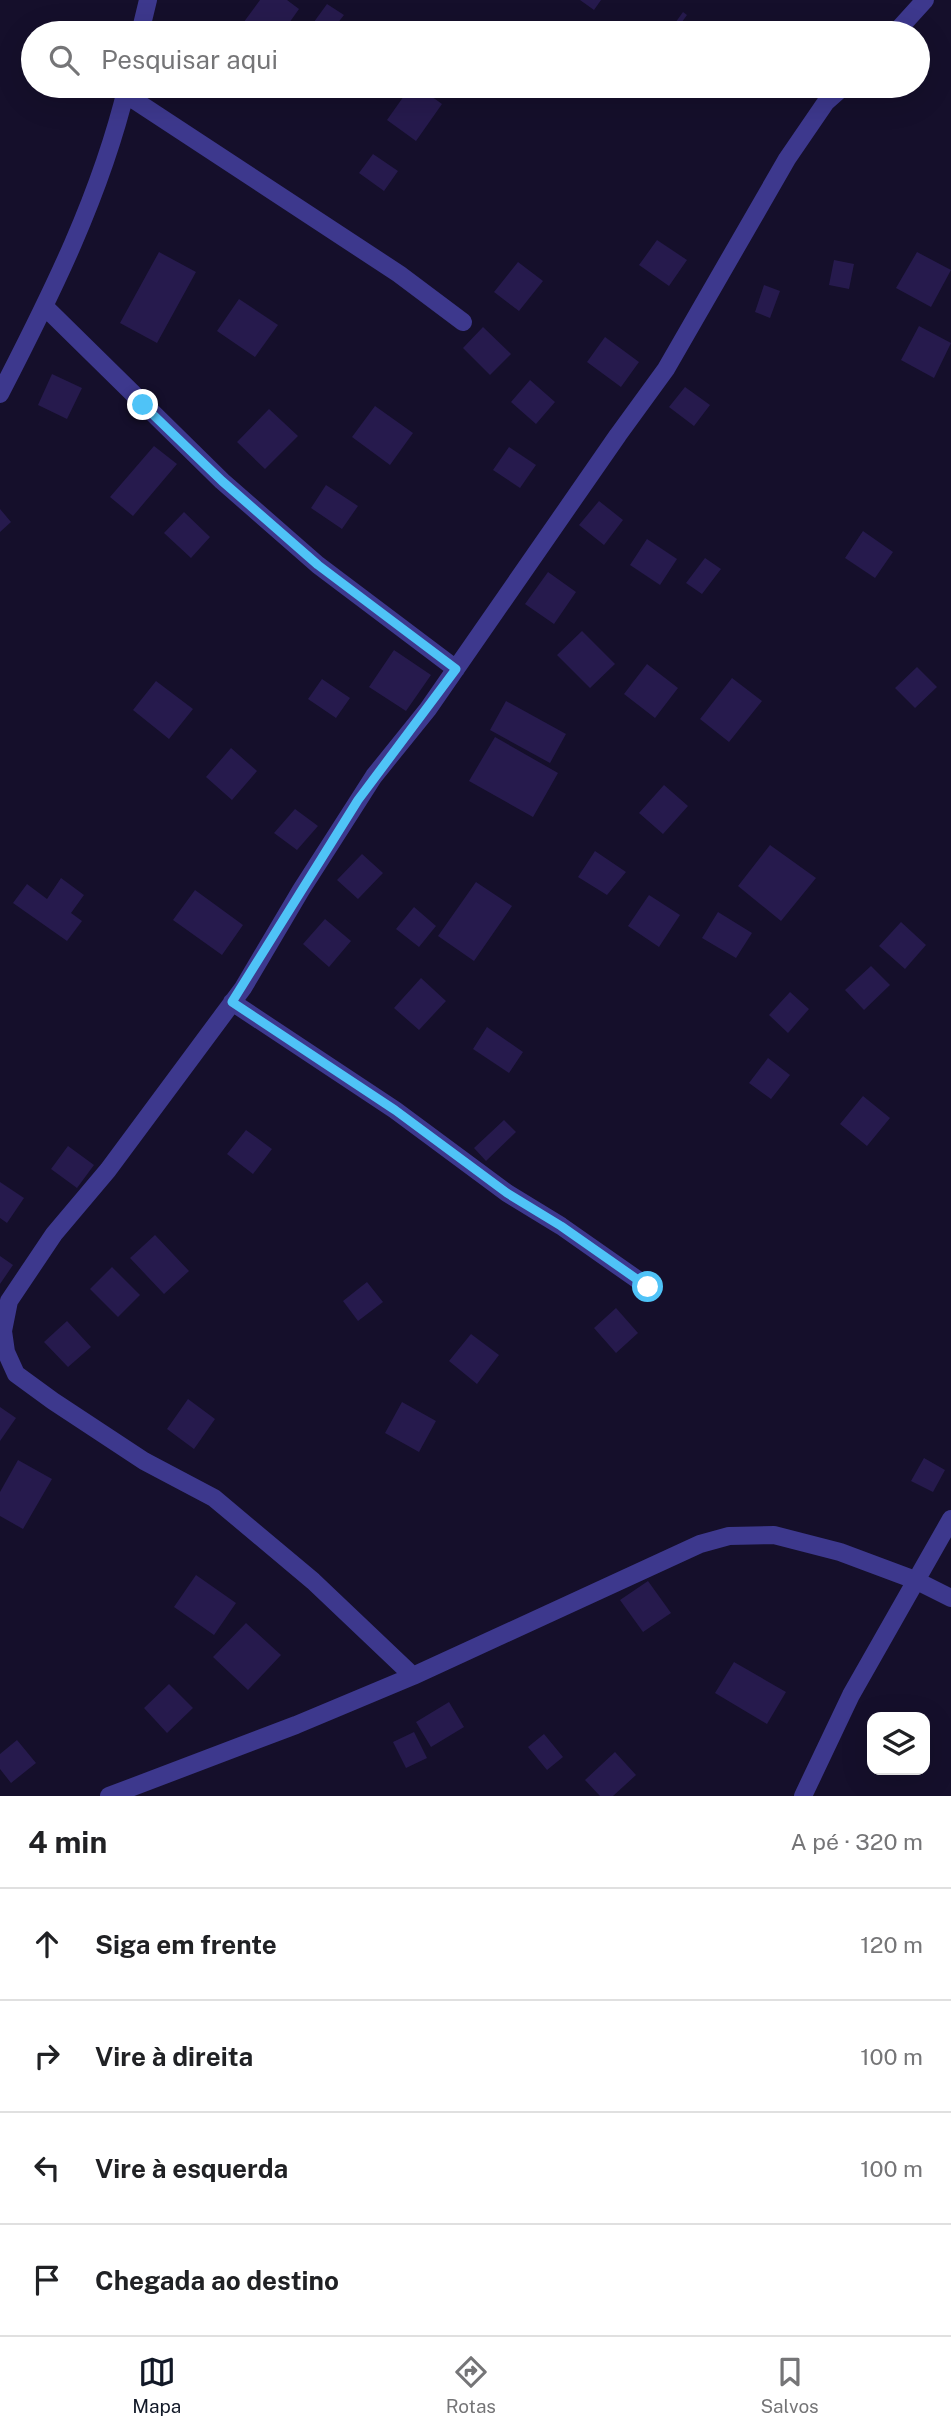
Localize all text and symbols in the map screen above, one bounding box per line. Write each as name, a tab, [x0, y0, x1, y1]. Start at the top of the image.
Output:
search box	[21, 21, 930, 98]
icon: search	[45, 41, 83, 79]
text: Pesquisar aqui	[101, 44, 278, 75]
route end	[127, 389, 158, 420]
route start	[632, 1271, 663, 1302]
map controls	[867, 1712, 930, 1775]
button: layers	[867, 1712, 930, 1775]
text: 4 min	[28, 1824, 107, 1860]
text: A pé · 320 m	[790, 1828, 923, 1855]
icon: ahead	[28, 1925, 66, 1963]
text: Siga em frente	[95, 1929, 277, 1960]
text: 120 m	[860, 1931, 923, 1958]
icon: right	[28, 2037, 66, 2075]
text: Vire à direita	[95, 2041, 253, 2072]
text: 100 m	[860, 2043, 923, 2070]
icon: left	[28, 2149, 66, 2187]
text: Vire à esquerda	[95, 2153, 288, 2184]
text: 100 m	[860, 2155, 923, 2182]
icon: arrive	[28, 2261, 66, 2299]
text: Chegada ao destino	[95, 2265, 339, 2296]
tab: Mapa	[132, 2353, 181, 2417]
tab: Rotas	[446, 2353, 496, 2417]
tab: Salvos	[760, 2353, 819, 2417]

